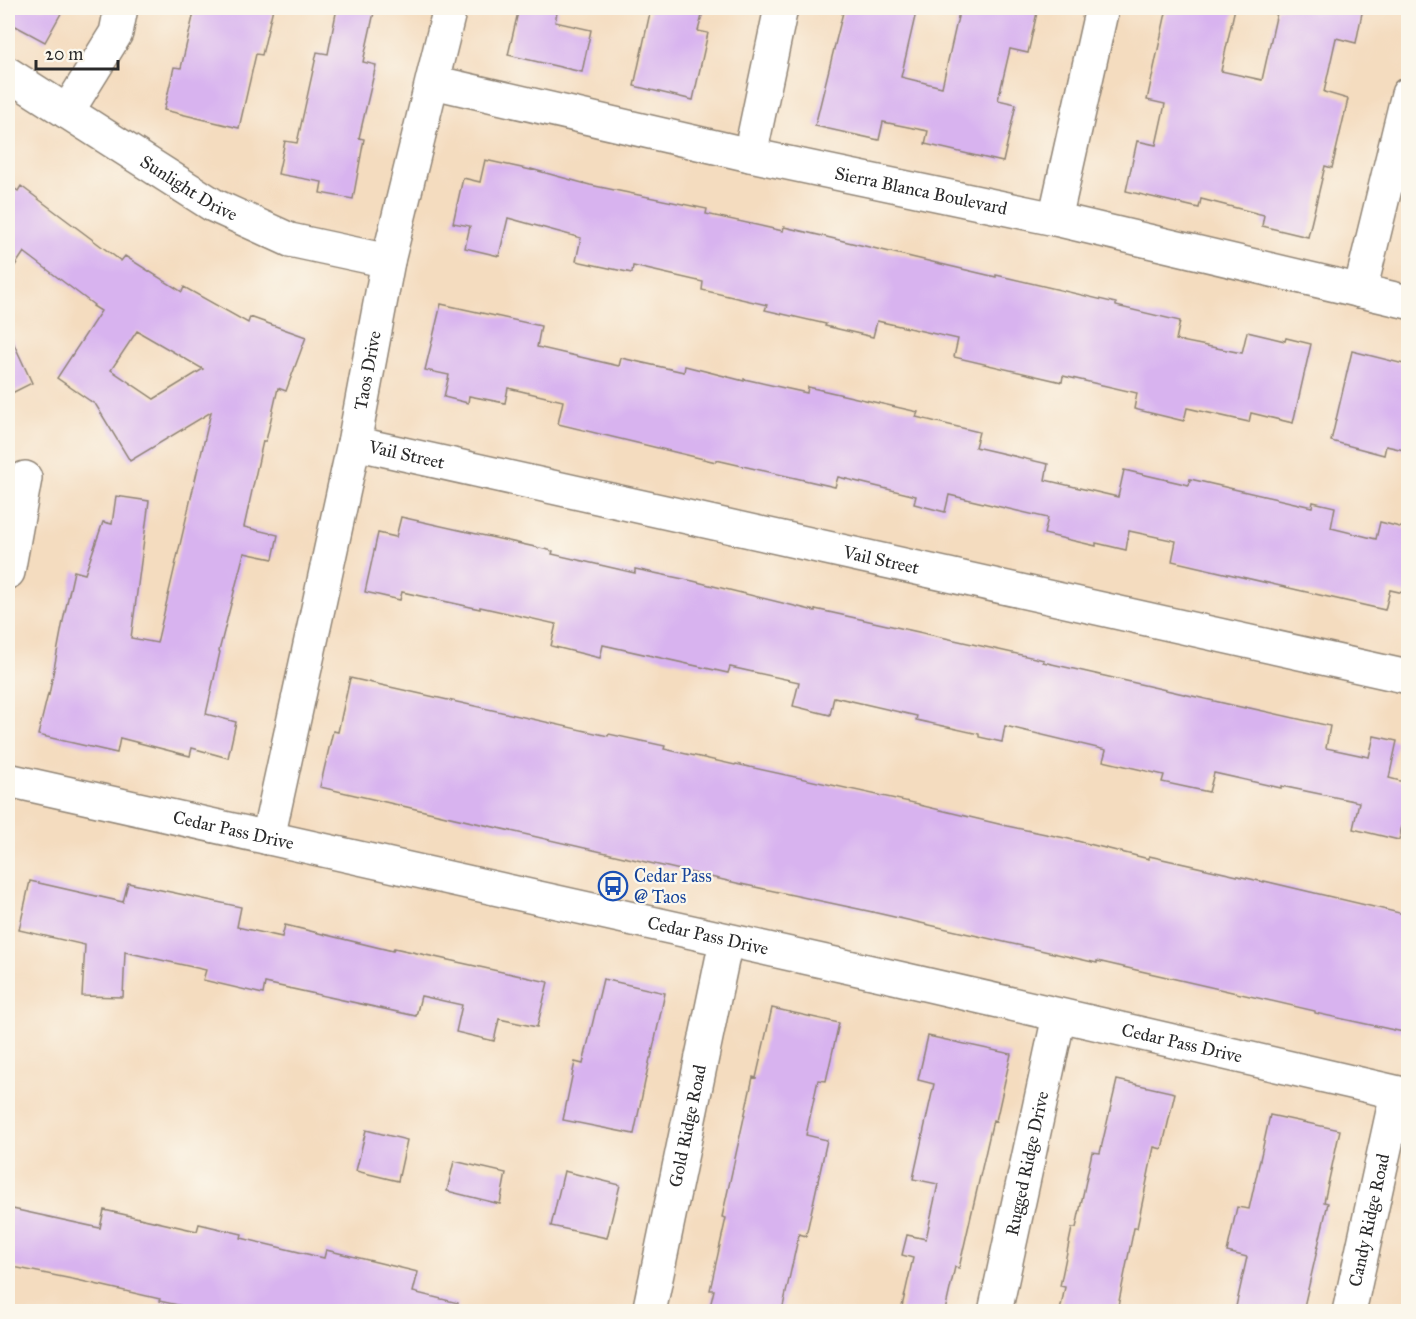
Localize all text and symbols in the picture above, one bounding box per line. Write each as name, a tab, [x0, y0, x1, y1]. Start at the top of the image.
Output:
scale bar	[36, 33, 118, 71]
text: 20 m	[45, 43, 83, 65]
street label: Sunlight Drive	[136, 150, 241, 226]
street label: Sierra Blanca Boulevard	[833, 162, 1009, 220]
street label: Taos Drive	[349, 329, 386, 412]
street label: Vail Street	[366, 435, 447, 474]
street label: Vail Street	[840, 541, 922, 579]
street label: Cedar Pass Drive	[171, 806, 296, 854]
place label: Cedar Pass @ Taos	[634, 865, 712, 908]
bus stop icon: Cedar Pass @ Taos	[597, 870, 629, 902]
street label: Cedar Pass Drive	[645, 911, 770, 960]
street label: Cedar Pass Drive	[1119, 1019, 1244, 1068]
street label: Gold Ridge Road	[664, 1063, 711, 1189]
street label: Rugged Ridge Drive	[1001, 1089, 1053, 1238]
street label: Candy Ridge Road	[1344, 1152, 1394, 1289]

